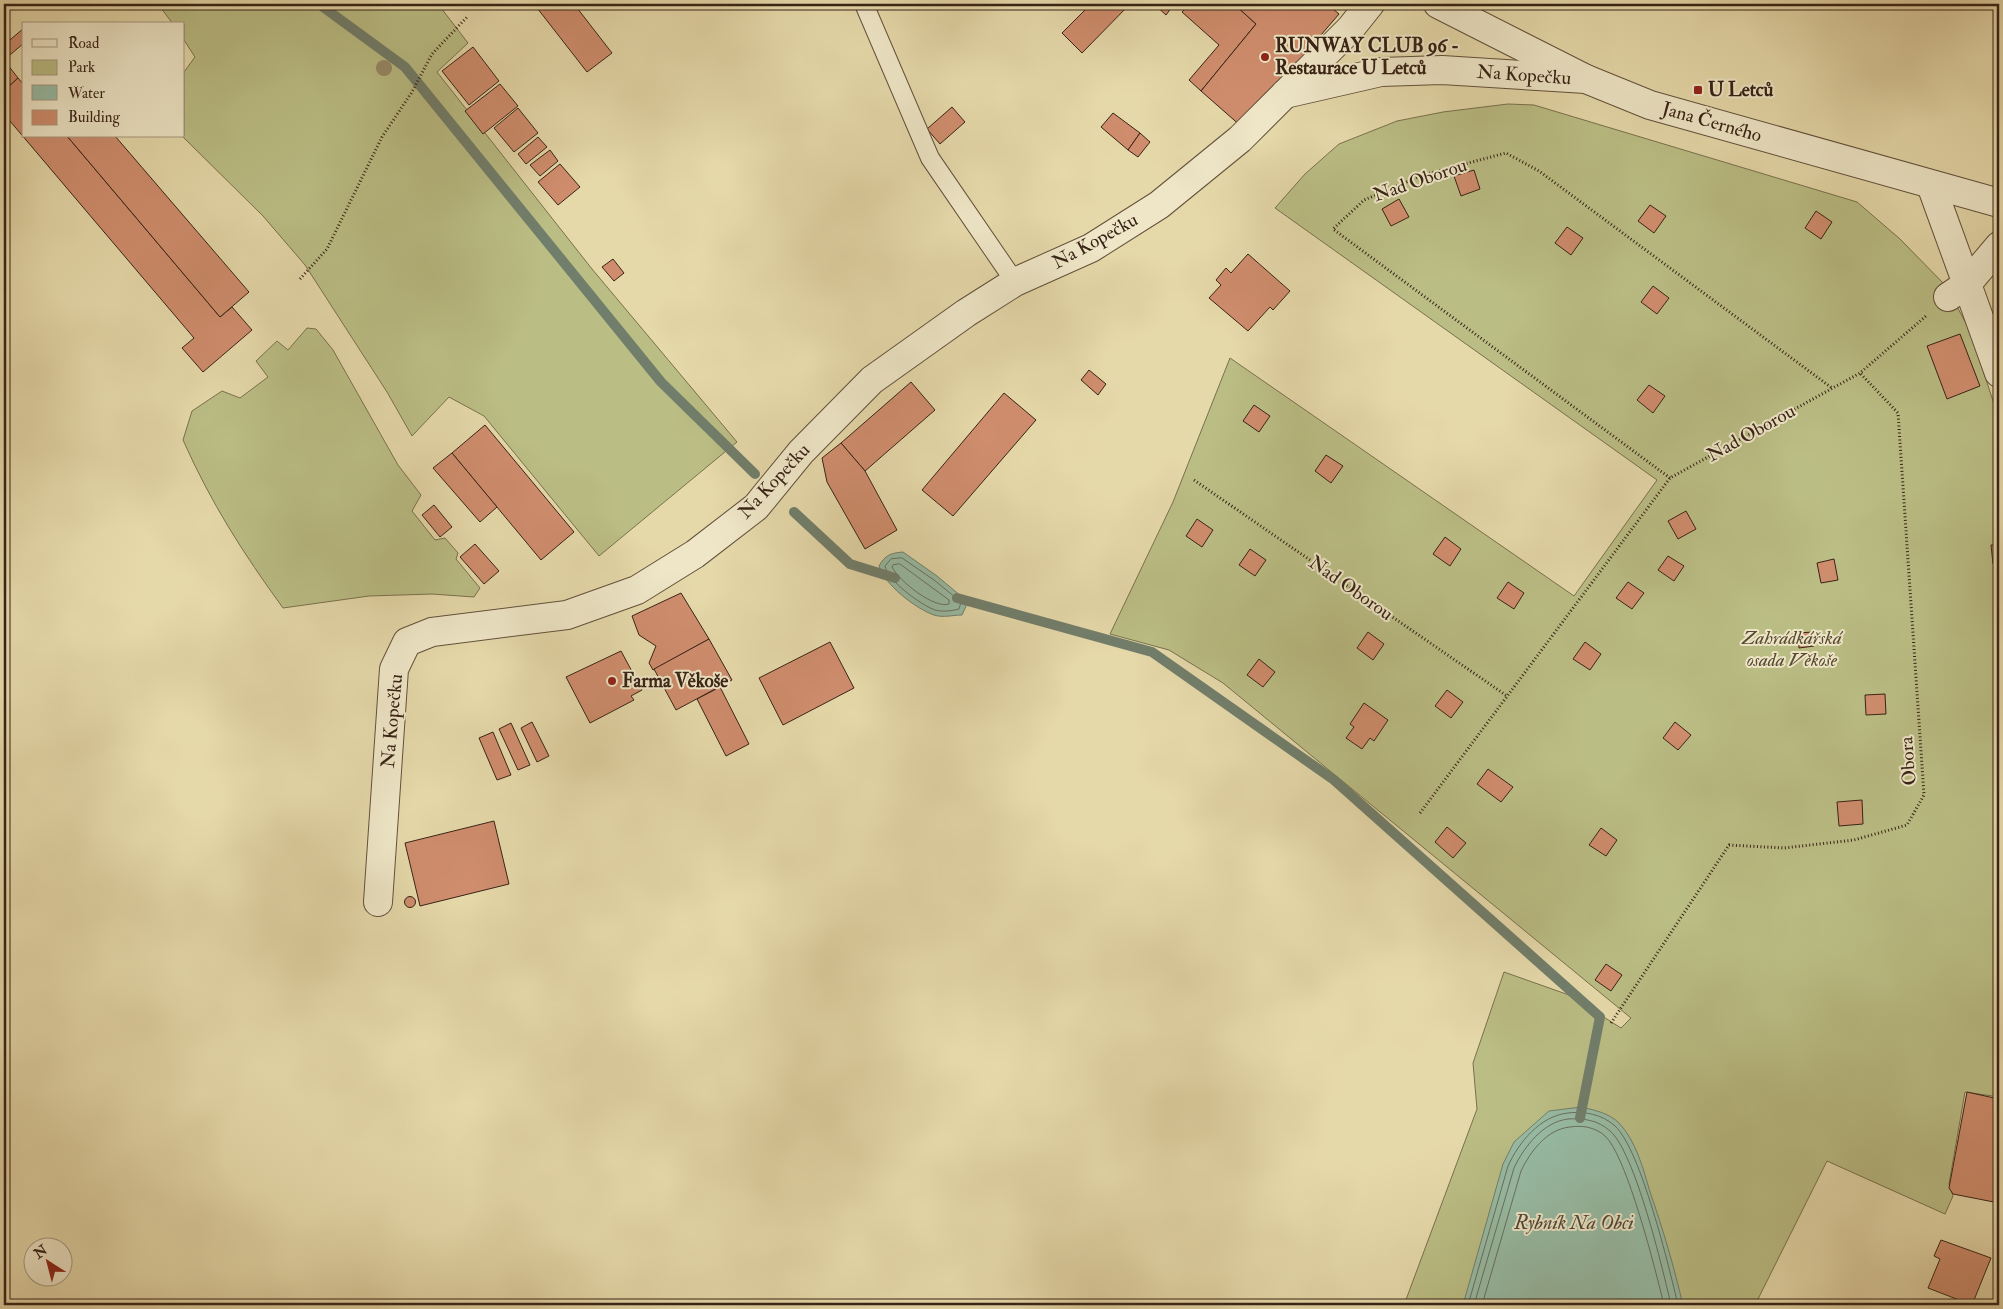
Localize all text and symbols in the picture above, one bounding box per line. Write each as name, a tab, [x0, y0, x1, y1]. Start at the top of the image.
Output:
legend	[22, 22, 185, 138]
text: Road	[68, 34, 100, 53]
place label: RUNWAY CLUB 96 - Restaurace U Letců	[1275, 34, 1459, 80]
marker: RUNWAY CLUB 96 - Restaurace U Letců	[1259, 51, 1271, 63]
text: Park	[68, 58, 95, 77]
street label: Na Kopečku	[1476, 60, 1572, 91]
place label: U Letců	[1708, 78, 1773, 102]
text: Water	[67, 84, 105, 103]
marker: U Letců	[1692, 84, 1704, 96]
street label: Jana Černého	[1658, 94, 1765, 148]
text: Building	[68, 108, 120, 127]
street label: Nad Oborou	[1370, 153, 1470, 207]
street label: Na Kopečku	[1048, 208, 1143, 275]
street label: Nad Oborou	[1702, 399, 1800, 467]
street label: Na Kopečku	[733, 438, 816, 524]
street label: Nad Oborou	[1304, 550, 1398, 626]
park label: Zahrádkářská osada Věkoše	[1741, 626, 1844, 672]
place label: Farma Věkoše	[622, 669, 728, 693]
street label: Na Kopečku	[376, 673, 409, 769]
marker: Farma Věkoše	[606, 675, 618, 687]
street label: Obora	[1894, 736, 1922, 786]
water label: Rybník Na Obci	[1513, 1210, 1634, 1235]
north arrow	[22, 1236, 72, 1286]
text: N	[30, 1241, 51, 1263]

